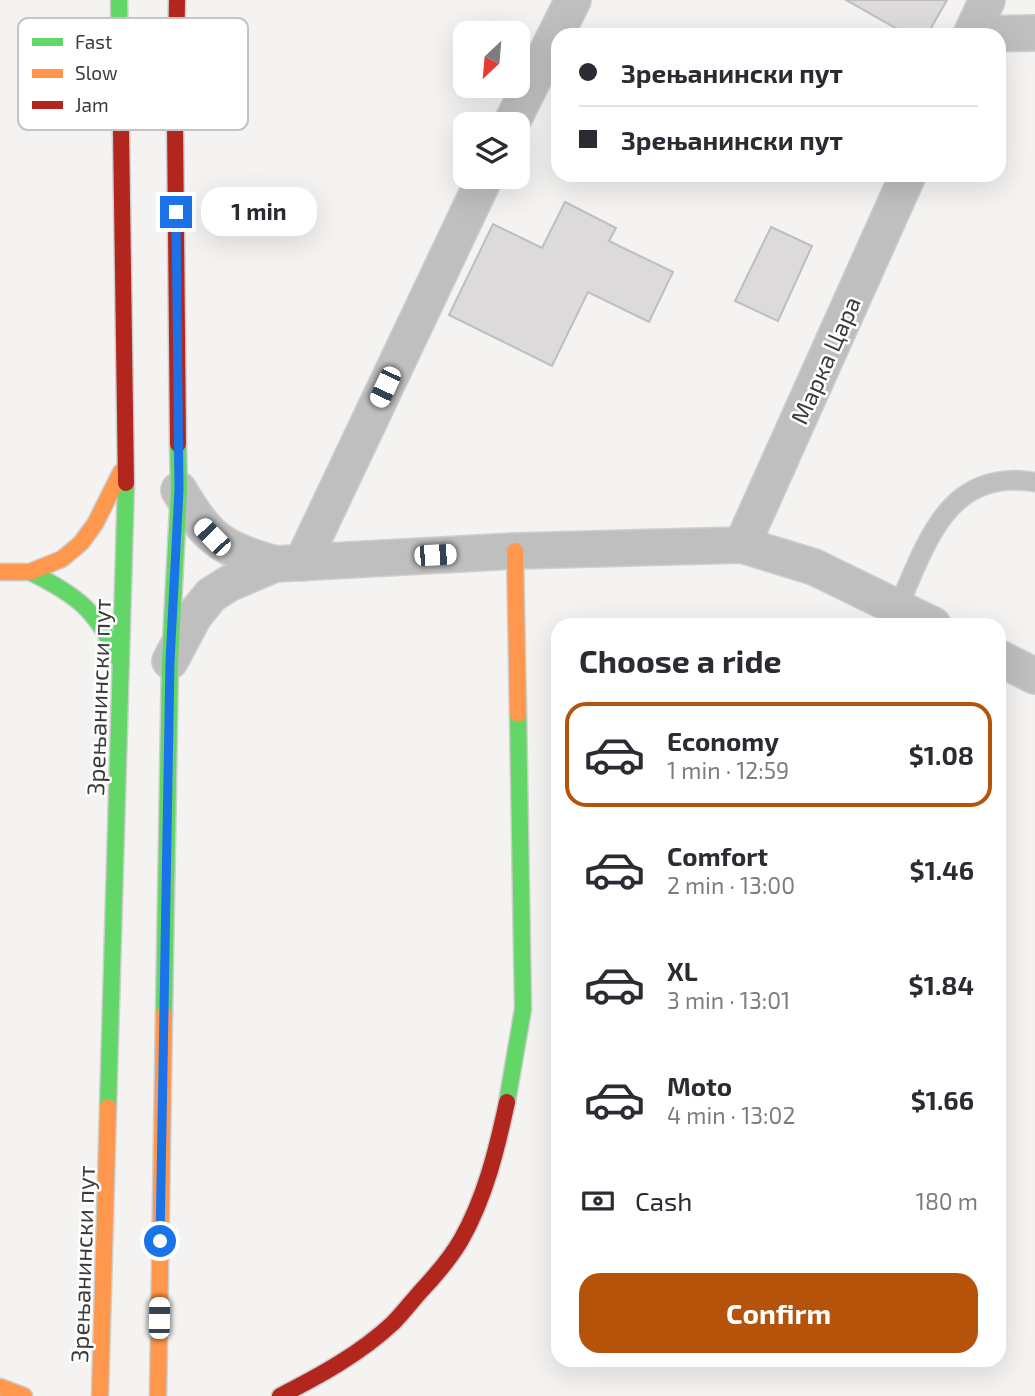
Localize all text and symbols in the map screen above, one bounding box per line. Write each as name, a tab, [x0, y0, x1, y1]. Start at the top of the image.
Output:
legend	[18, 18, 248, 130]
north arrow	[453, 21, 530, 98]
map controls	[453, 21, 530, 189]
text: Fast	[75, 30, 112, 53]
text: Зрењанински пут	[621, 57, 843, 88]
text: Slow	[75, 61, 118, 84]
text: Jam	[75, 93, 109, 116]
button: layers	[453, 112, 530, 189]
text: Зрењанински пут	[621, 124, 843, 155]
callout: 1 min	[200, 188, 316, 236]
route end	[160, 196, 192, 228]
text: 1 min	[231, 197, 287, 225]
street label: Марка Цара	[784, 292, 866, 428]
car	[367, 364, 404, 410]
car	[190, 515, 235, 559]
car	[414, 543, 457, 567]
street label: Зрењанински пут	[80, 598, 117, 796]
text: Choose a ride	[579, 641, 782, 679]
icon: car	[583, 723, 646, 786]
text: Economy	[667, 725, 779, 756]
text: $1.08	[909, 739, 974, 770]
text: 1 min · 12:59	[667, 756, 789, 784]
icon: car	[583, 838, 646, 901]
text: Comfort	[667, 840, 768, 871]
text: $1.46	[910, 854, 974, 885]
text: 2 min · 13:00	[667, 871, 795, 899]
icon: car	[583, 953, 646, 1016]
text: XL	[667, 955, 698, 986]
text: $1.84	[909, 969, 974, 1000]
text: 3 min · 13:01	[667, 986, 790, 1014]
icon: car	[583, 1068, 646, 1131]
text: Moto	[667, 1070, 732, 1101]
text: $1.66	[911, 1084, 974, 1115]
text: 4 min · 13:02	[667, 1101, 795, 1129]
street label: Зрењанински пут	[64, 1165, 101, 1363]
icon: cash	[579, 1182, 617, 1220]
text: Cash	[635, 1185, 692, 1216]
text: 180 m	[916, 1187, 978, 1215]
route start	[144, 1225, 176, 1257]
button: Confirm	[579, 1273, 978, 1353]
car	[149, 1297, 170, 1339]

